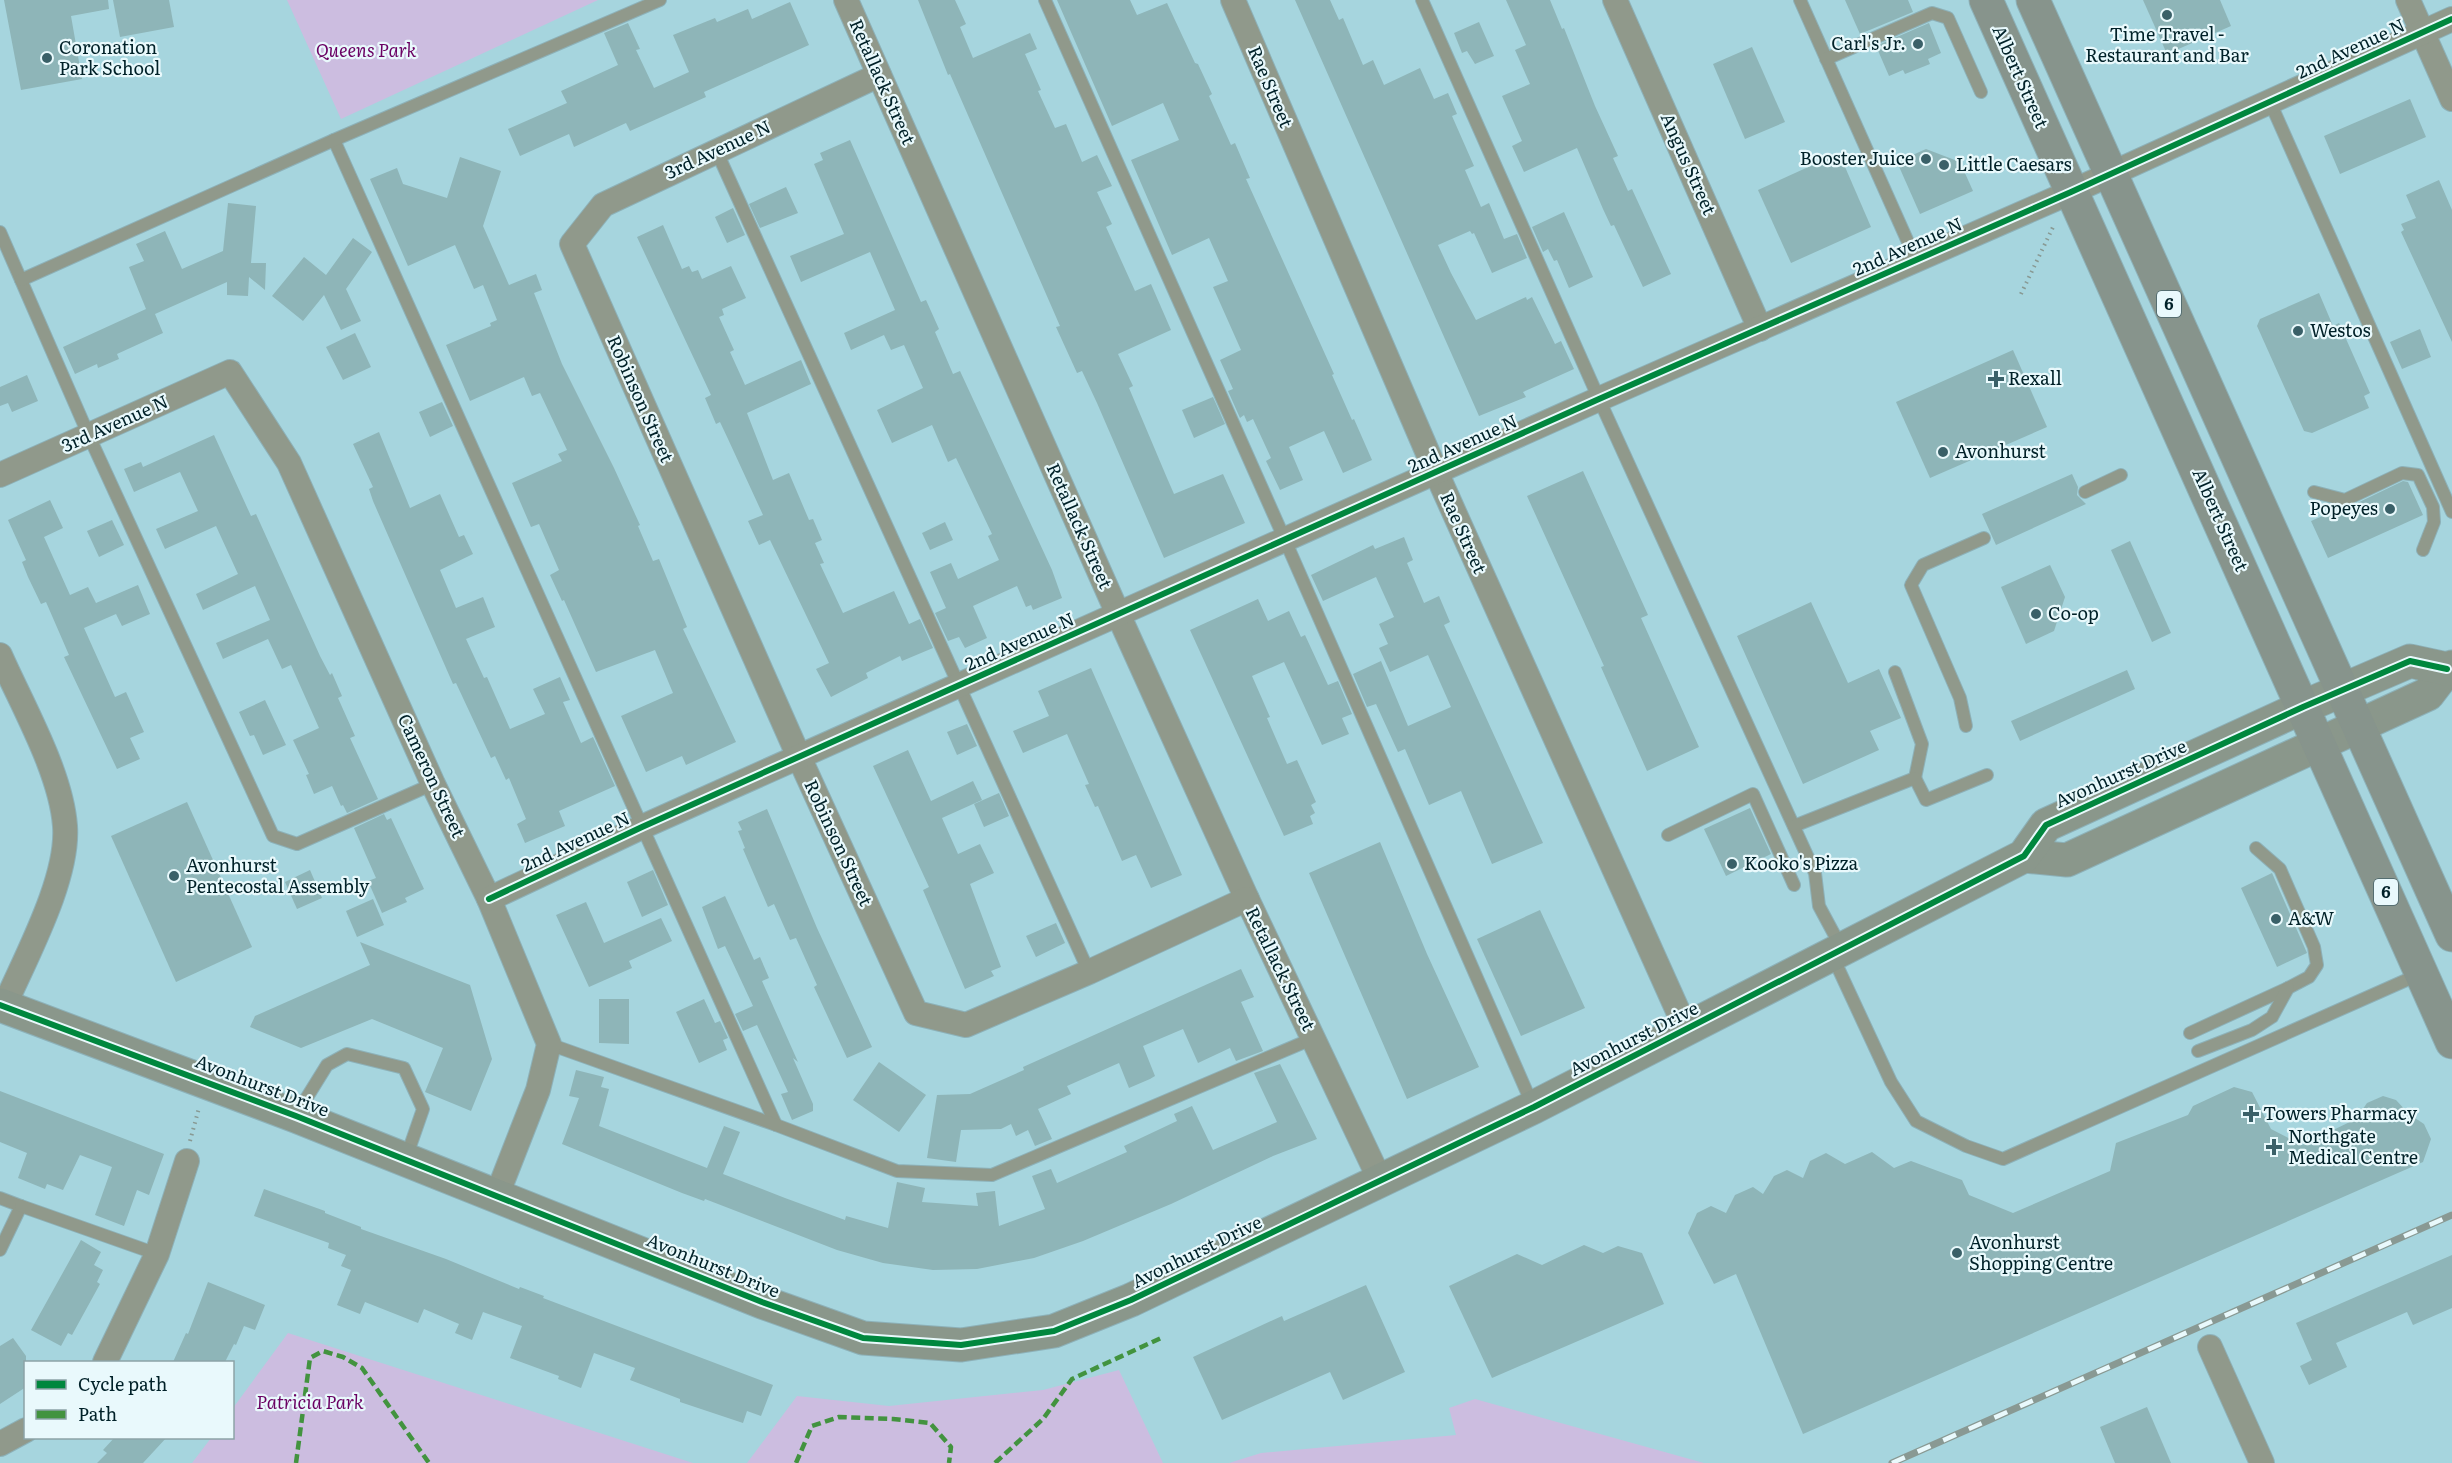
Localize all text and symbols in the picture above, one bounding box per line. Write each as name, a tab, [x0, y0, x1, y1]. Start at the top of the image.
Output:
marker: Time Travel - Restaurant and Bar	[2160, 8, 2174, 22]
street label: 2nd Avenue N	[2291, 11, 2409, 85]
street label: Retallack Street	[844, 14, 923, 149]
place label: Time Travel - Restaurant and Bar	[2085, 20, 2249, 68]
street label: Albert Street	[1987, 21, 2056, 133]
place label: Carl's Jr.	[1831, 29, 1906, 56]
place label: Coronation Park School	[59, 33, 160, 81]
park label: Queens Park	[316, 36, 416, 63]
marker: Carl's Jr.	[1911, 37, 1925, 51]
street label: Rae Street	[1242, 41, 1301, 132]
marker: Coronation Park School	[40, 51, 54, 65]
street label: Angus Street	[1655, 108, 1724, 220]
street label: 3rd Avenue N	[660, 112, 775, 185]
place label: Booster Juice	[1800, 144, 1914, 171]
place label: Little Caesars	[1956, 150, 2072, 177]
marker: Booster Juice	[1919, 152, 1933, 166]
marker: Little Caesars	[1937, 158, 1951, 172]
street label: 2nd Avenue N	[1848, 209, 1967, 282]
road number: 6	[2157, 291, 2181, 317]
place label: Westos	[2310, 316, 2371, 343]
marker: Westos	[2291, 324, 2305, 338]
street label: Robinson Street	[601, 330, 682, 467]
place label: Rexall	[2008, 364, 2062, 391]
marker: Rexall	[1989, 372, 2003, 386]
street label: 3rd Avenue N	[57, 387, 172, 458]
street label: 2nd Avenue N	[1403, 406, 1522, 479]
place label: Avonhurst	[1955, 437, 2046, 464]
marker: Avonhurst	[1936, 445, 1950, 459]
street label: Retallack Street	[1041, 458, 1120, 593]
street label: Albert Street	[2187, 464, 2256, 576]
street label: Rae Street	[1434, 487, 1495, 578]
place label: Popeyes	[2309, 494, 2378, 521]
marker: Popeyes	[2383, 502, 2397, 516]
place label: Co-op	[2048, 599, 2099, 626]
street label: 2nd Avenue N	[960, 604, 1079, 677]
marker: Co-op	[2029, 607, 2043, 621]
street label: Cameron Street	[392, 709, 473, 843]
street label: Avonhurst Drive	[2050, 731, 2191, 814]
street label: Robinson Street	[798, 775, 881, 911]
street label: 2nd Avenue N	[516, 804, 634, 878]
place label: Kooko's Pizza	[1744, 849, 1859, 876]
place label: Avonhurst Pentecostal Assembly	[186, 851, 370, 899]
marker: Kooko's Pizza	[1725, 857, 1739, 871]
marker: Avonhurst Pentecostal Assembly	[167, 869, 181, 883]
road number: 6	[2374, 879, 2398, 905]
street label: Retallack Street	[1240, 902, 1323, 1036]
place label: A&W	[2288, 904, 2335, 931]
marker: A&W	[2269, 912, 2283, 926]
street label: Avonhurst Drive	[1564, 993, 1703, 1082]
street label: Avonhurst Drive	[192, 1047, 333, 1123]
place label: Towers Pharmacy	[2263, 1099, 2418, 1126]
marker: Towers Pharmacy	[2244, 1107, 2258, 1121]
place label: Northgate Medical Centre	[2288, 1122, 2418, 1170]
marker: Northgate Medical Centre	[2265, 1138, 2283, 1156]
street label: Avonhurst Drive	[1127, 1207, 1266, 1294]
street label: Avonhurst Drive	[643, 1226, 784, 1304]
place label: Avonhurst Shopping Centre	[1969, 1228, 2113, 1276]
marker: Avonhurst Shopping Centre	[1950, 1246, 1964, 1260]
legend	[24, 1361, 234, 1439]
text: Cycle path	[78, 1370, 167, 1397]
park label: Patricia Park	[256, 1388, 364, 1415]
text: Path	[78, 1400, 117, 1427]

